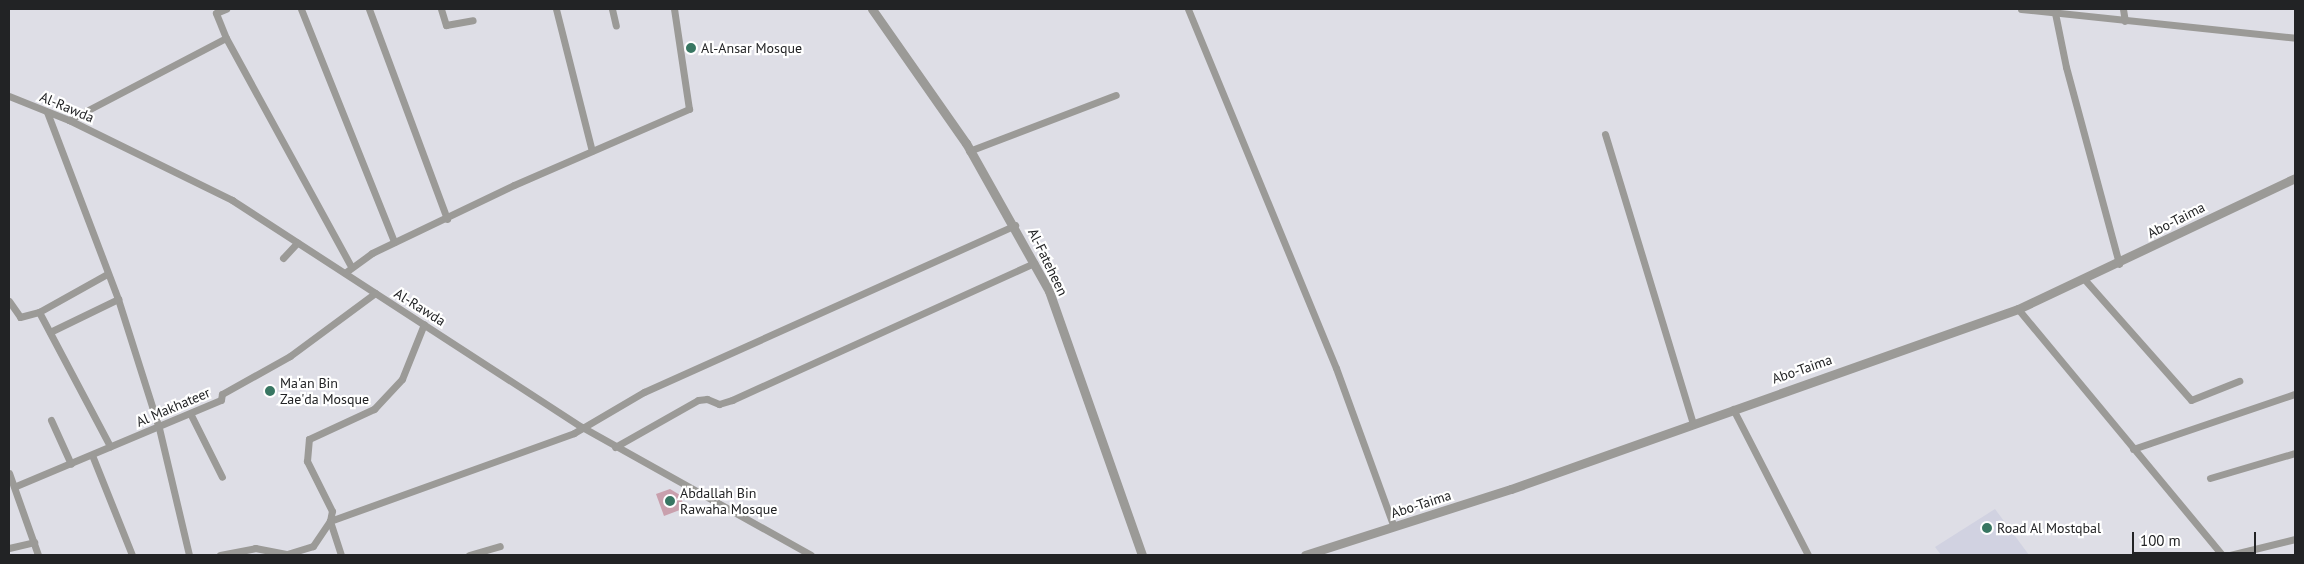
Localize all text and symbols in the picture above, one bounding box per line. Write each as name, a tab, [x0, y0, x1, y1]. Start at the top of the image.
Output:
place label: Al-Ansar Mosque	[701, 40, 802, 56]
marker: Al-Ansar Mosque	[685, 42, 697, 54]
street label: Al-Rawda	[37, 88, 97, 126]
street label: Abo-Taima	[2144, 198, 2208, 242]
street label: Al-Fateheen	[1025, 226, 1071, 298]
street label: Al-Rawda	[391, 285, 449, 329]
street label: Abo-Taima	[1770, 351, 1834, 387]
place label: Ma'an Bin Zae'da Mosque	[280, 375, 369, 408]
street label: Al Makhateer	[133, 384, 213, 430]
marker: Ma'an Bin Zae'da Mosque	[264, 385, 276, 397]
place label: Abdallah Bin Rawaha Mosque	[680, 485, 777, 518]
street label: Abo-Taima	[1389, 486, 1453, 522]
marker: Abdallah Bin Rawaha Mosque	[664, 495, 676, 507]
place label: Road Al Mostqbal	[1997, 520, 2102, 536]
marker: Road Al Mostqbal	[1981, 522, 1993, 534]
scale bar	[2134, 522, 2258, 554]
text: 100 m	[2140, 531, 2181, 550]

